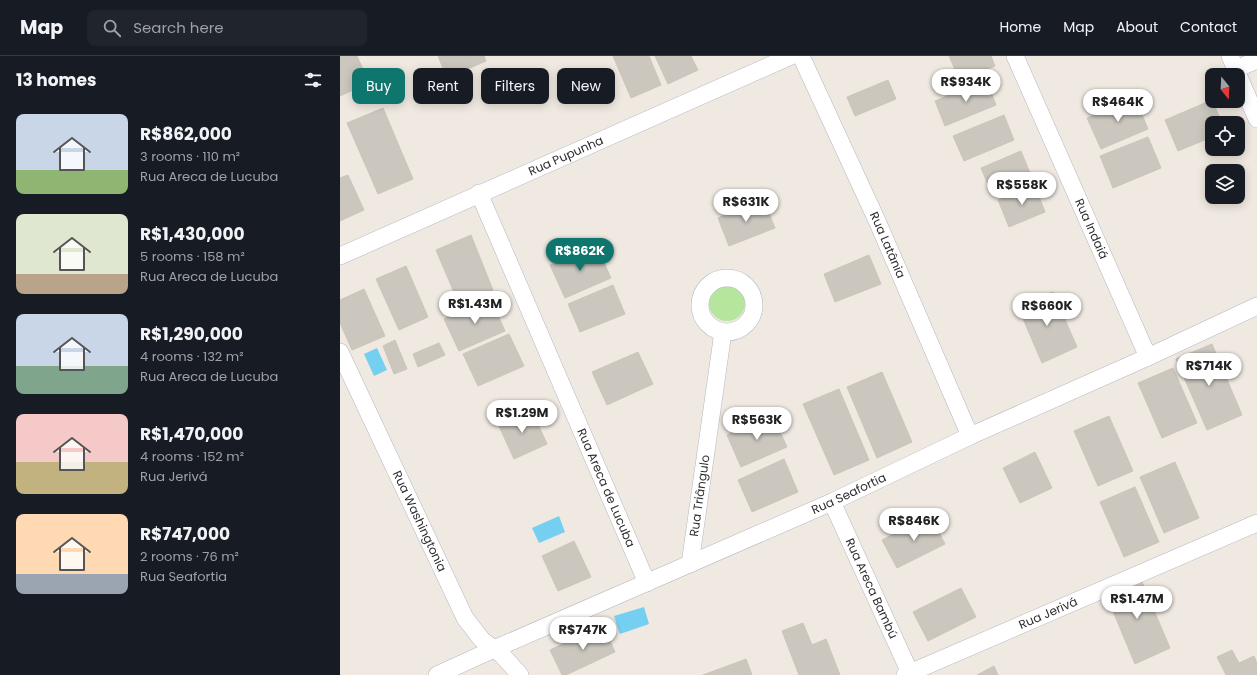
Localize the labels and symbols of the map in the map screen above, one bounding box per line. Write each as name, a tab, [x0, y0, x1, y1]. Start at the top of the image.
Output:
north arrow	[1205, 68, 1245, 108]
pin: R$934K	[933, 69, 999, 103]
pin: R$464K	[1085, 89, 1151, 123]
street label: Rua Pupunha	[525, 131, 606, 179]
pin: R$558K	[989, 172, 1055, 206]
pin: R$631K	[713, 189, 779, 223]
street label: Rua Indaiá	[1071, 196, 1113, 262]
street label: Rua Latânia	[866, 209, 910, 281]
pin: R$862K	[547, 238, 613, 272]
pin: R$1.43M	[438, 291, 512, 325]
pin: R$660K	[1014, 293, 1080, 327]
pin: R$714K	[1176, 353, 1242, 387]
pin: R$1.29M	[485, 400, 559, 434]
pin: R$563K	[724, 407, 790, 441]
street label: Rua Areca de Lucuba	[573, 426, 640, 550]
street label: Rua Triângulo	[685, 453, 713, 538]
street label: Rua Washingtonia	[389, 468, 451, 574]
street label: Rua Seafortia	[809, 468, 889, 518]
pin: R$846K	[881, 508, 947, 542]
street label: Rua Areca Bambú	[842, 535, 902, 641]
pin: R$1.47M	[1100, 586, 1174, 620]
street label: Rua Jerivá	[1016, 593, 1080, 633]
pin: R$747K	[550, 617, 616, 651]

